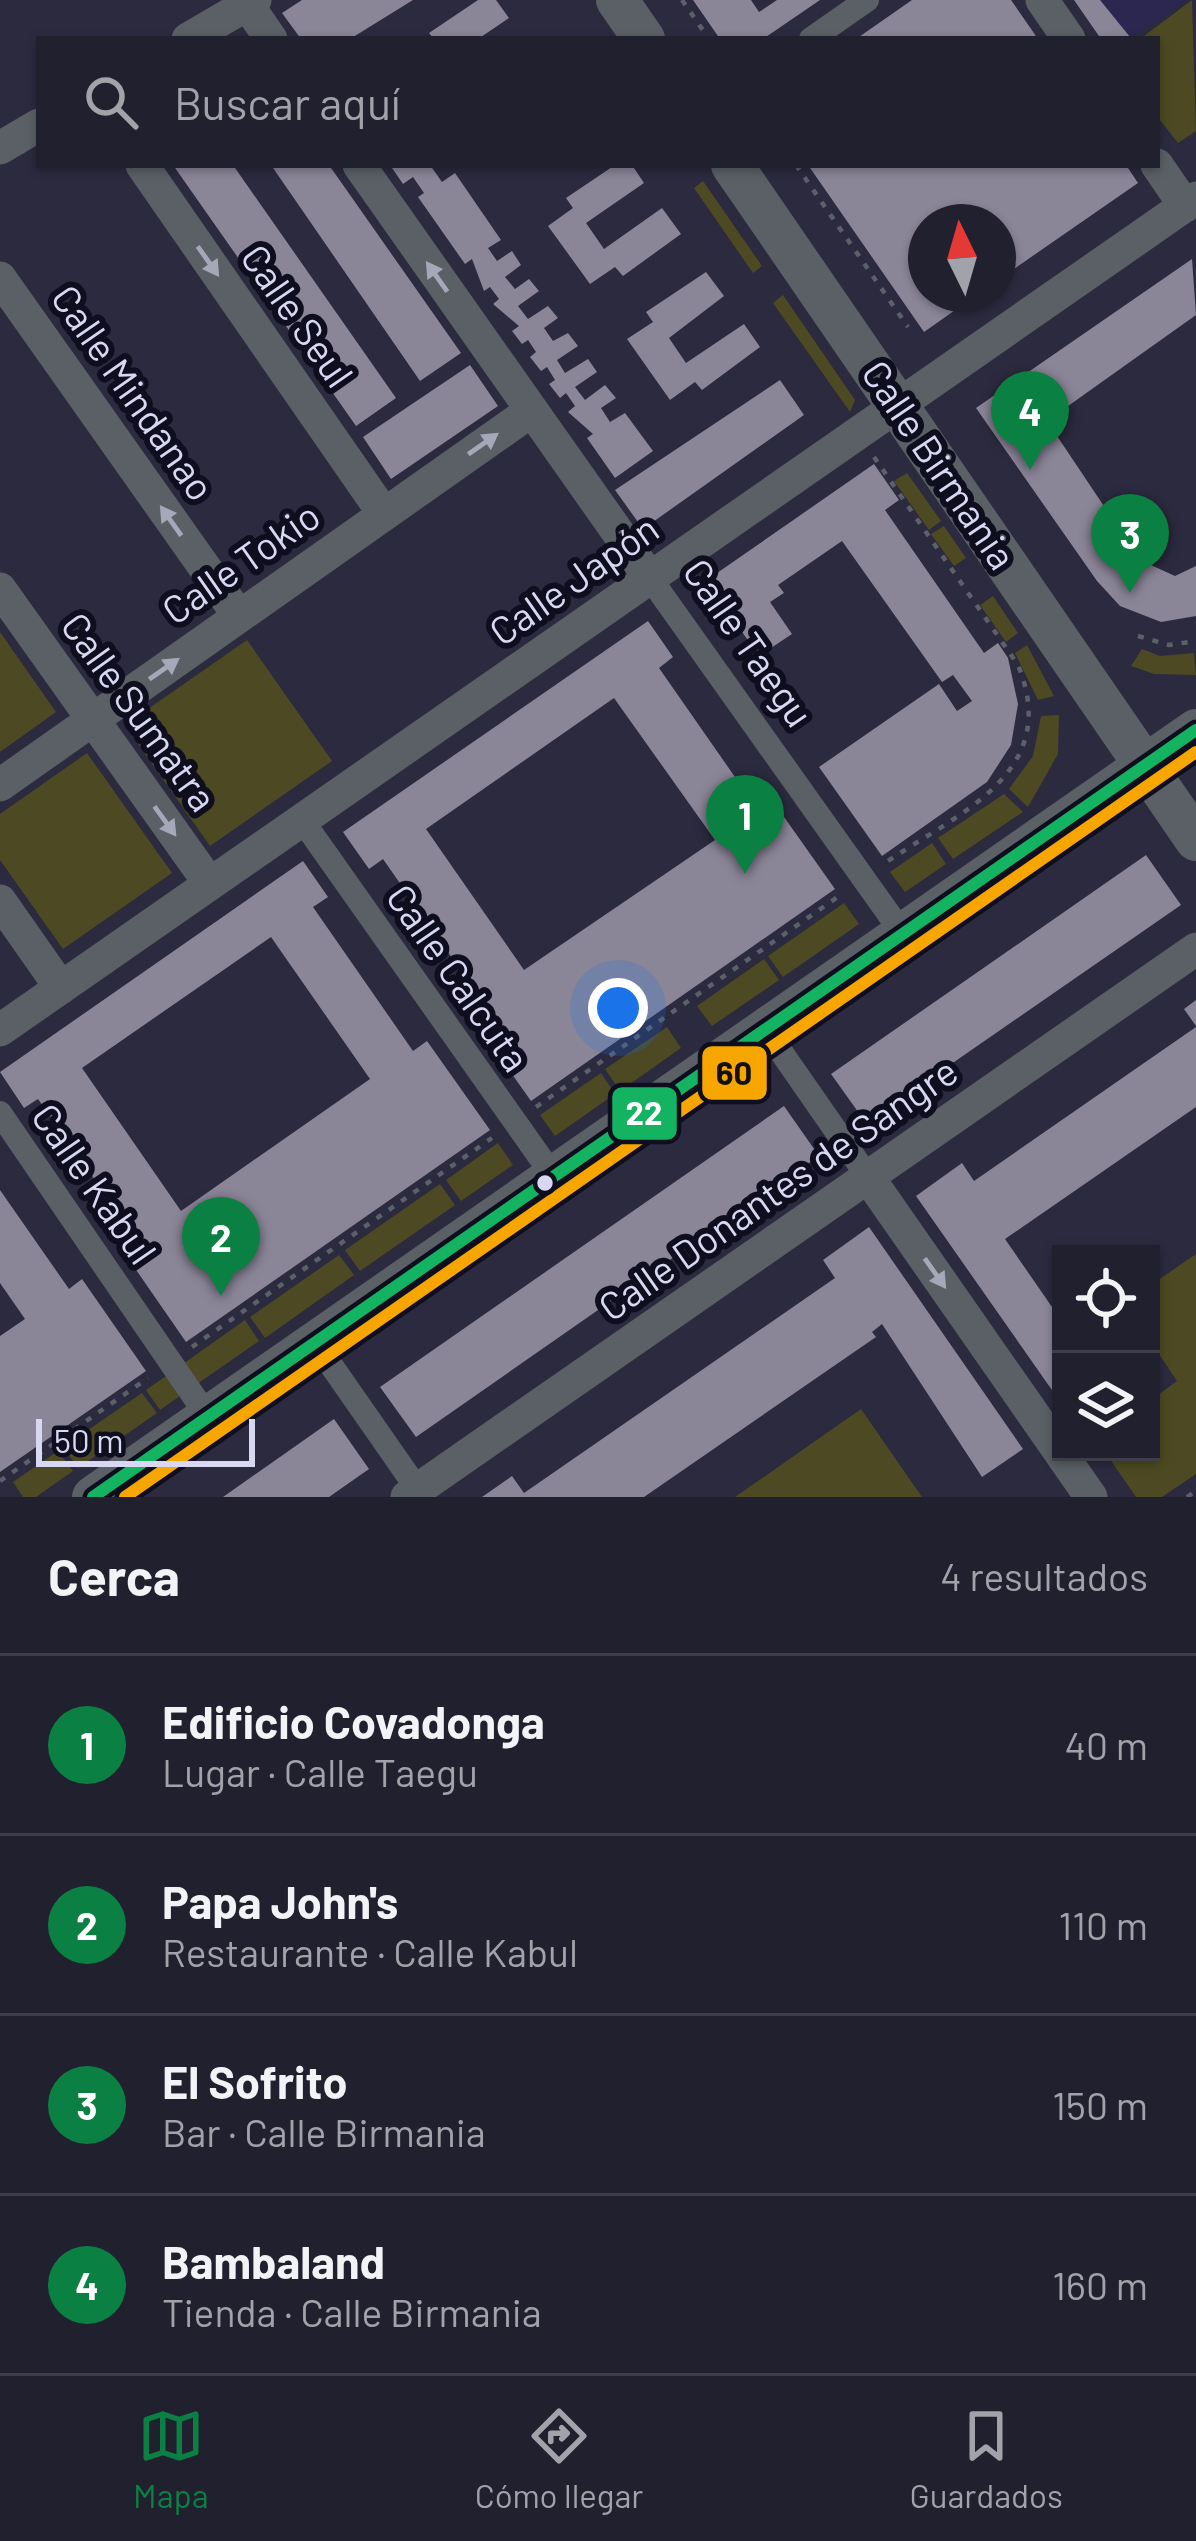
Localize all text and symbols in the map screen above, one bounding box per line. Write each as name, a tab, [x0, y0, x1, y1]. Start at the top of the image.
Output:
search box	[36, 36, 1160, 168]
icon: search	[78, 69, 144, 135]
text: Buscar aquí	[174, 75, 401, 129]
north arrow	[908, 204, 1016, 312]
street label: Calle Seul	[232, 235, 364, 396]
one-way arrow	[196, 245, 219, 277]
one-way arrow	[426, 261, 449, 293]
street label: Calle Mindanao	[43, 275, 226, 509]
street label: Calle Birmania	[853, 351, 1027, 577]
pin: 4	[991, 371, 1069, 470]
one-way arrow	[467, 433, 500, 456]
street label: Calle Tokio	[152, 491, 328, 633]
pin: 3	[1091, 494, 1169, 593]
street label: Calle Japón	[480, 503, 667, 654]
one-way arrow	[160, 504, 183, 537]
street label: Calle Taegu	[674, 549, 824, 735]
street label: Calle Sumatra	[52, 603, 228, 820]
one-way arrow	[148, 658, 180, 681]
pin: 1	[706, 775, 784, 874]
one-way arrow	[153, 805, 176, 837]
street label: Calle Calcuta	[378, 875, 541, 1080]
your location	[588, 978, 648, 1038]
line badge: 60	[700, 1044, 769, 1102]
street label: Calle Donantes de Sangre	[589, 1046, 966, 1329]
text: 60	[716, 1052, 752, 1092]
line badge: 22	[610, 1085, 679, 1142]
text: 22	[626, 1092, 662, 1132]
street label: Calle Kabul	[23, 1094, 167, 1272]
unlabelled marker	[534, 1172, 556, 1194]
pin: 2	[182, 1197, 260, 1296]
map controls	[1052, 1245, 1160, 1461]
button: locate	[1052, 1245, 1160, 1353]
one-way arrow	[923, 1257, 946, 1289]
button: layers	[1052, 1353, 1160, 1461]
scale bar	[36, 1413, 255, 1466]
text: 50 m	[54, 1420, 124, 1460]
text: Cerca	[48, 1545, 180, 1606]
text: 4 resultados	[940, 1552, 1148, 1599]
text: Edificio Covadonga	[162, 1694, 545, 1748]
text: 1	[80, 1721, 94, 1768]
text: 40 m	[1064, 1721, 1148, 1768]
text: Lugar · Calle Taegu	[162, 1748, 478, 1795]
text: Papa John's	[162, 1874, 398, 1928]
text: 2	[76, 1901, 98, 1948]
text: 110 m	[1058, 1901, 1148, 1948]
text: Restaurante · Calle Kabul	[162, 1928, 578, 1975]
text: El Sofrito	[162, 2054, 347, 2108]
text: 3	[76, 2081, 98, 2128]
text: 150 m	[1052, 2081, 1148, 2128]
text: Bar · Calle Birmania	[162, 2108, 486, 2155]
text: Bambaland	[162, 2234, 385, 2288]
text: 4	[75, 2261, 99, 2308]
text: 160 m	[1052, 2261, 1148, 2308]
text: Tienda · Calle Birmania	[162, 2288, 542, 2335]
tab: Mapa	[133, 2403, 209, 2515]
tab: Cómo llegar	[475, 2403, 643, 2515]
tab: Guardados	[910, 2403, 1063, 2515]

